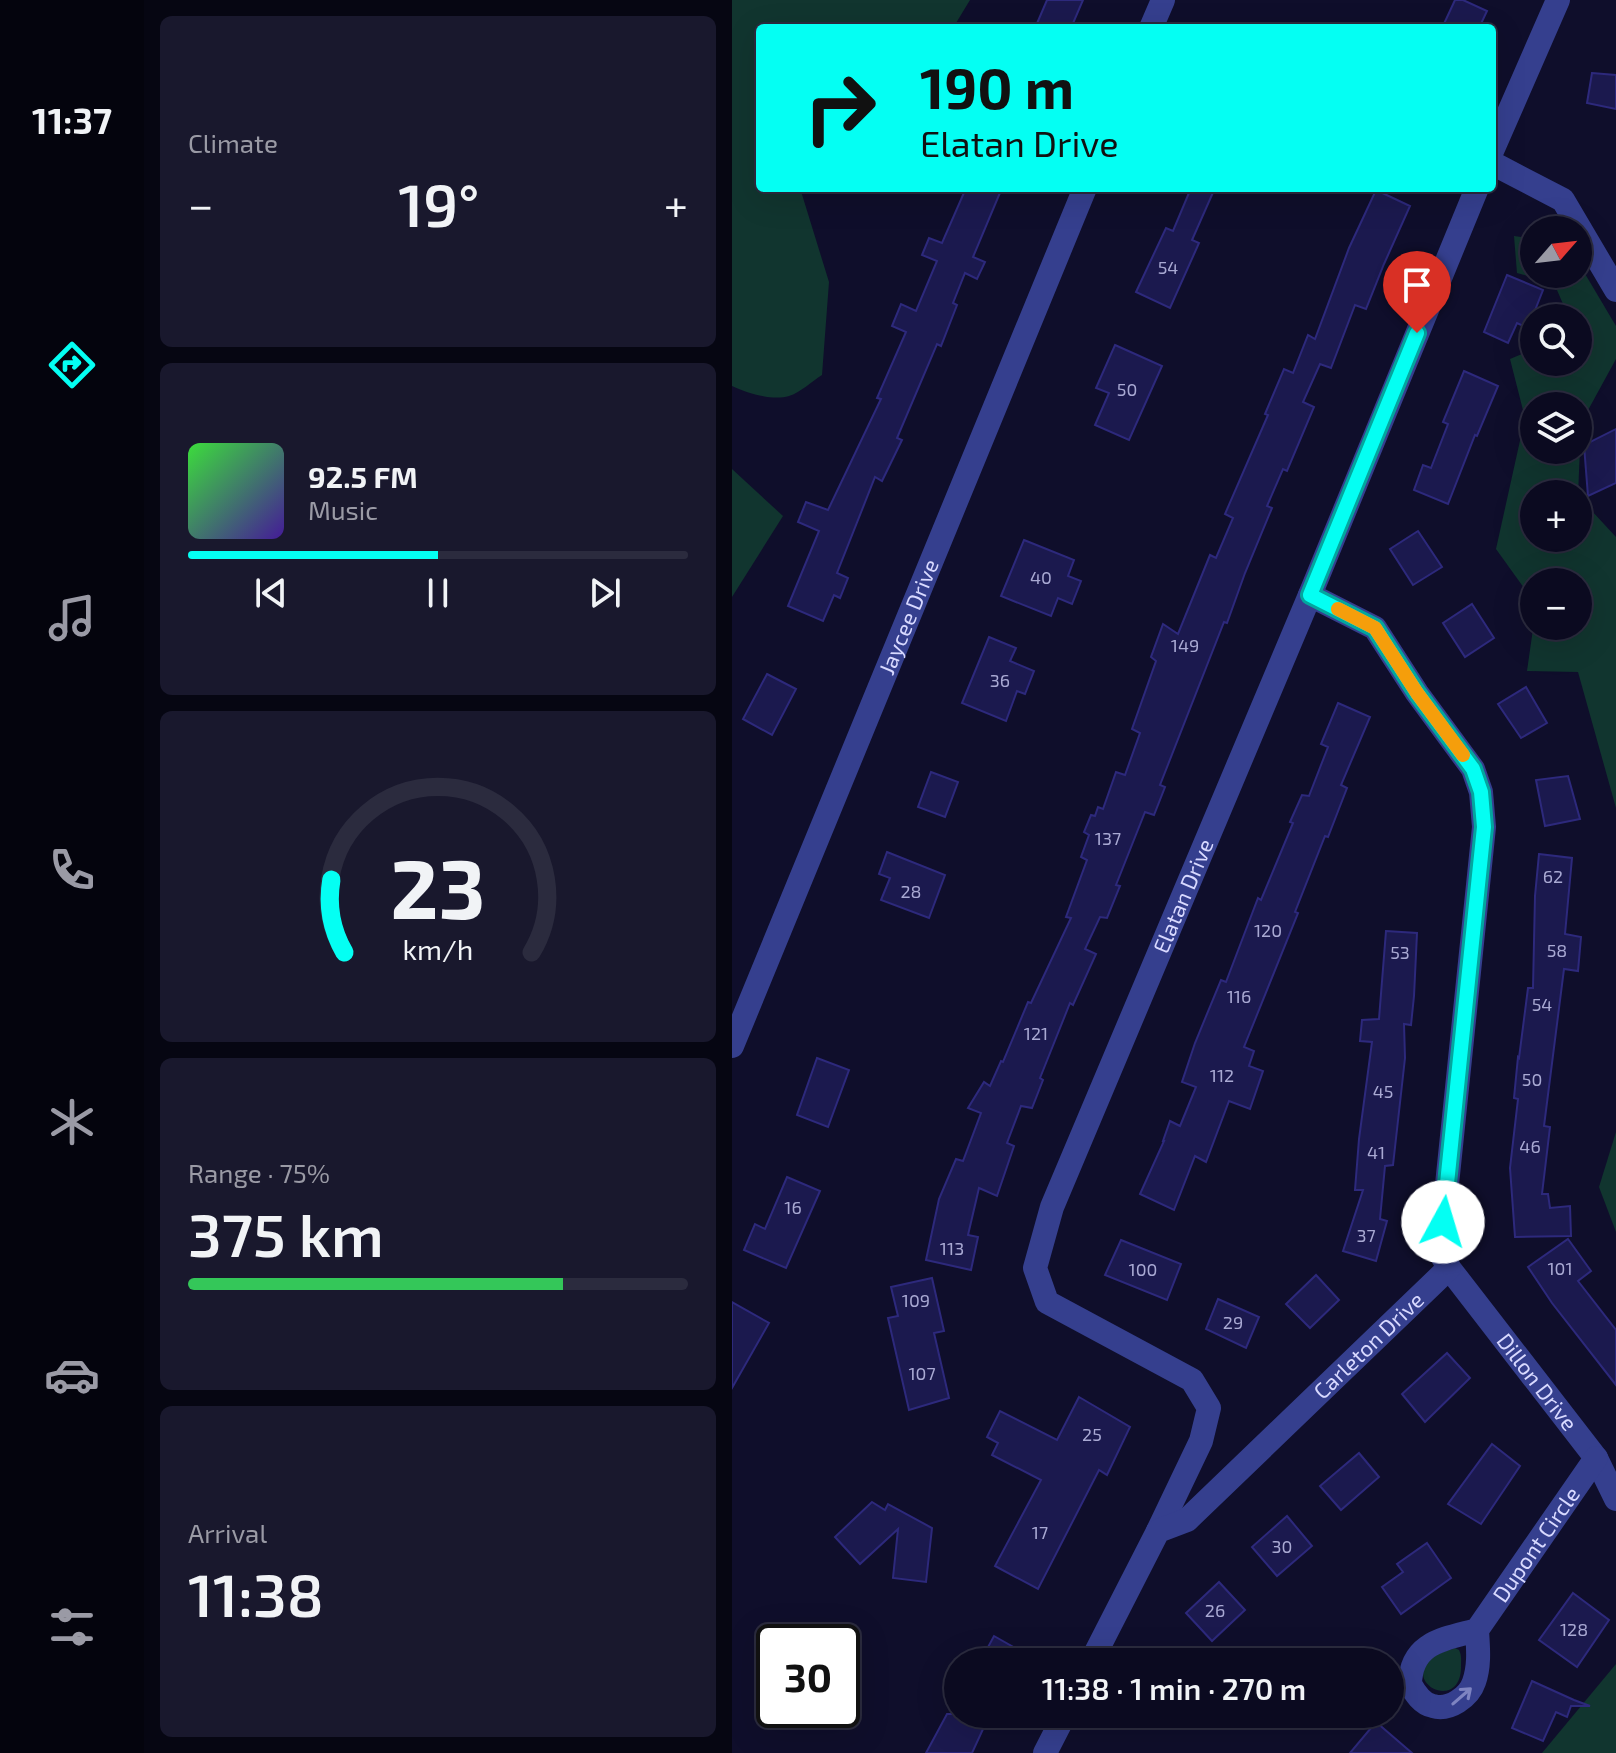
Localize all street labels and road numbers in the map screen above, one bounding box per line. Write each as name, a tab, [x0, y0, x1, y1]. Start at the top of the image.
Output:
street label: Jaycee Drive	[872, 555, 943, 678]
street label: Elatan Drive	[1147, 835, 1218, 957]
street label: Carleton Drive	[1307, 1286, 1428, 1404]
street label: Dillon Drive	[1492, 1328, 1584, 1435]
street label: Dupont Circle	[1486, 1481, 1584, 1606]

